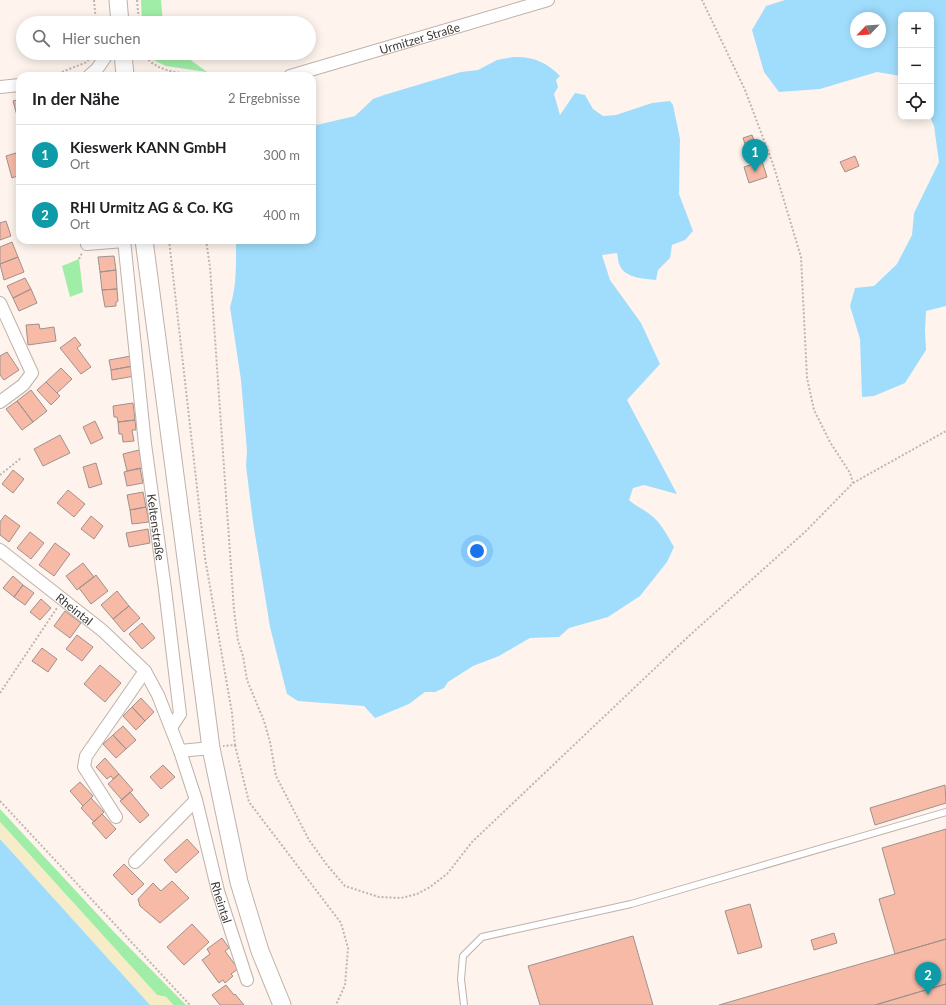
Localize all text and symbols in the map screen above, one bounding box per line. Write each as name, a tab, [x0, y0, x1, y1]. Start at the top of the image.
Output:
north arrow	[850, 12, 886, 48]
map controls	[898, 12, 934, 120]
button: +	[898, 12, 934, 48]
search box	[16, 16, 316, 60]
street label: Urmitzer Straße	[378, 19, 461, 57]
icon: search	[30, 27, 52, 49]
text: Hier suchen	[62, 29, 141, 47]
button: −	[898, 48, 934, 84]
button: locate	[898, 84, 934, 120]
text: In der Nähe	[32, 88, 120, 109]
text: 2 Ergebnisse	[228, 90, 300, 106]
text: Kieswerk KANN GmbH	[70, 138, 227, 156]
pin: 1	[742, 139, 768, 172]
text: 1	[41, 147, 49, 163]
text: 300 m	[263, 147, 300, 163]
text: Ort	[70, 156, 90, 172]
text: RHI Urmitz AG & Co. KG	[70, 198, 233, 216]
text: 2	[41, 207, 49, 223]
text: 400 m	[263, 207, 300, 223]
text: Ort	[70, 216, 90, 232]
street label: Keltenstraße	[144, 493, 168, 561]
your location	[467, 541, 487, 561]
street label: Rheintal	[53, 589, 96, 628]
street label: Rheintal	[208, 880, 235, 925]
pin: 2	[915, 962, 941, 995]

